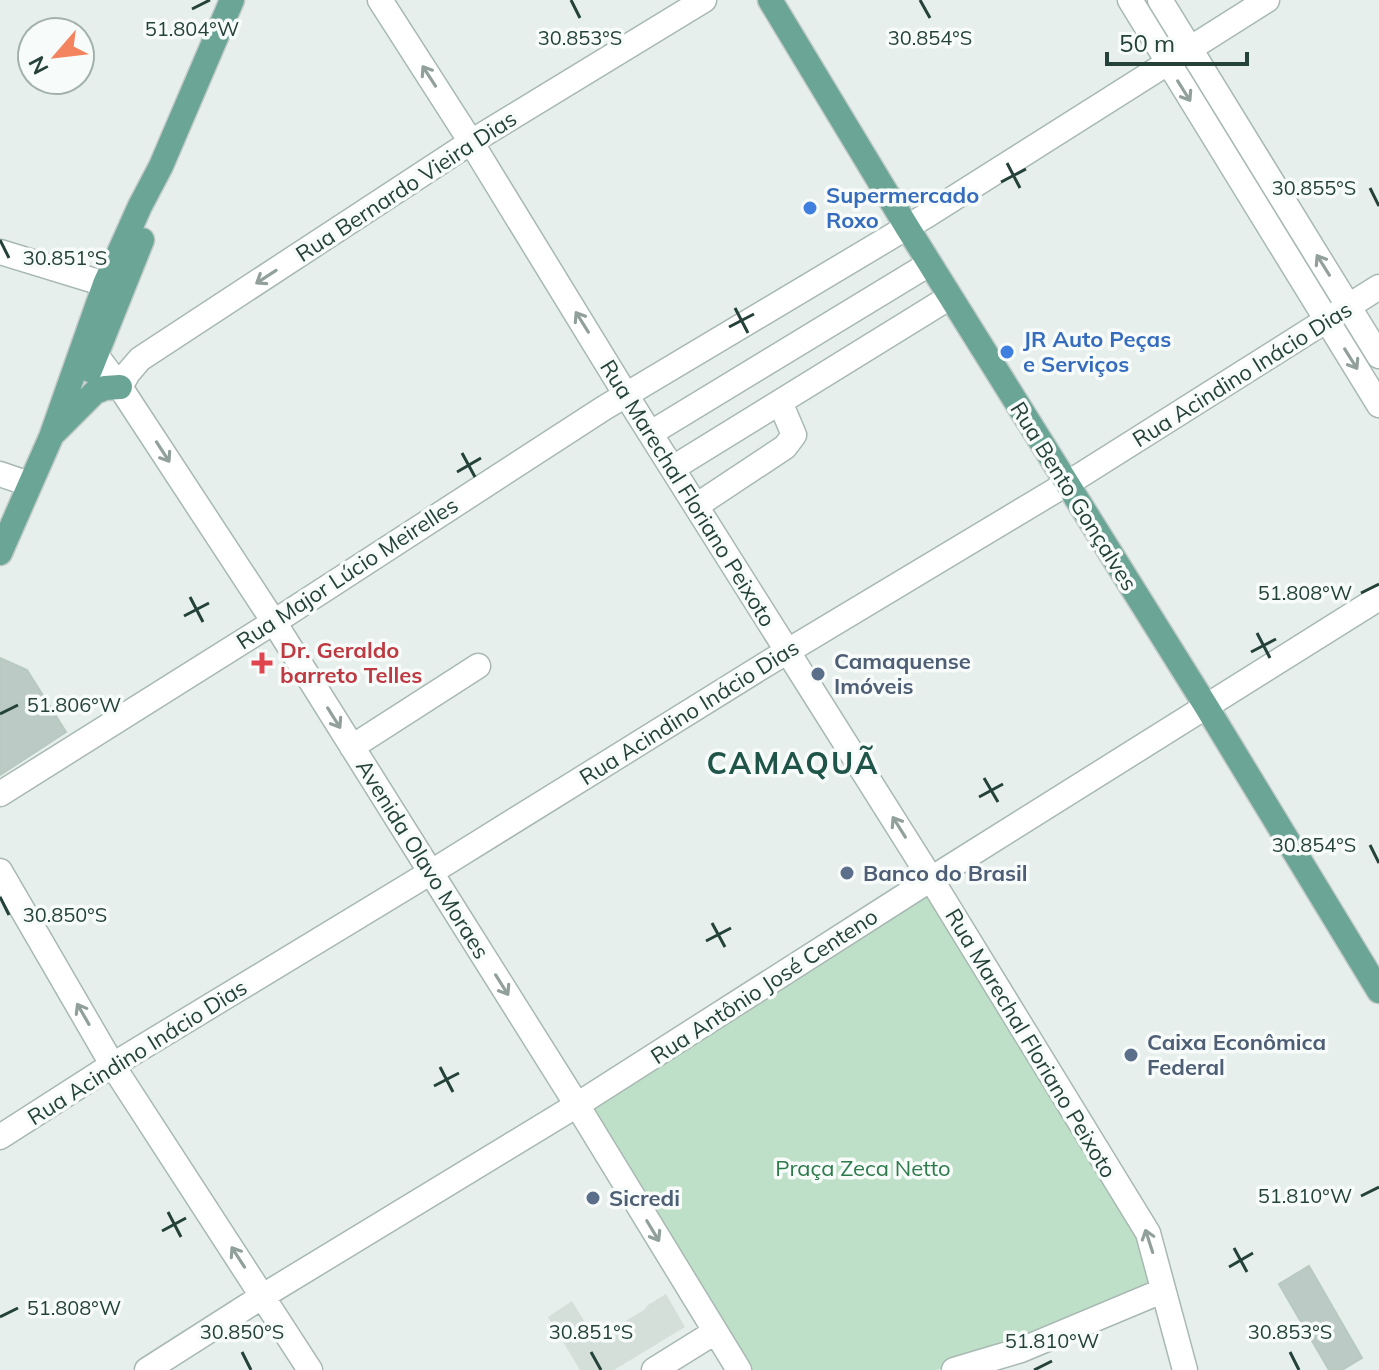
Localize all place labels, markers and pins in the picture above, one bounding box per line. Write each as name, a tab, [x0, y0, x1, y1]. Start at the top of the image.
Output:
place label: Supermercado Roxo	[826, 181, 979, 234]
marker: Supermercado Roxo	[801, 199, 819, 217]
place label: JR Auto Peças e Serviços	[1023, 325, 1171, 378]
marker: JR Auto Peças e Serviços	[998, 343, 1016, 361]
place label: Dr. Geraldo barreto Telles	[280, 636, 422, 689]
place label: Camaquense Imóveis	[834, 647, 971, 700]
marker: Dr. Geraldo barreto Telles	[251, 652, 273, 674]
marker: Camaquense Imóveis	[809, 665, 827, 683]
place label: Banco do Brasil	[863, 859, 1028, 887]
marker: Banco do Brasil	[838, 864, 856, 882]
place label: Caixa Econômica Federal	[1147, 1028, 1326, 1081]
marker: Caixa Econômica Federal	[1122, 1046, 1140, 1064]
place label: Sicredi	[609, 1184, 680, 1212]
marker: Sicredi	[584, 1189, 602, 1207]

